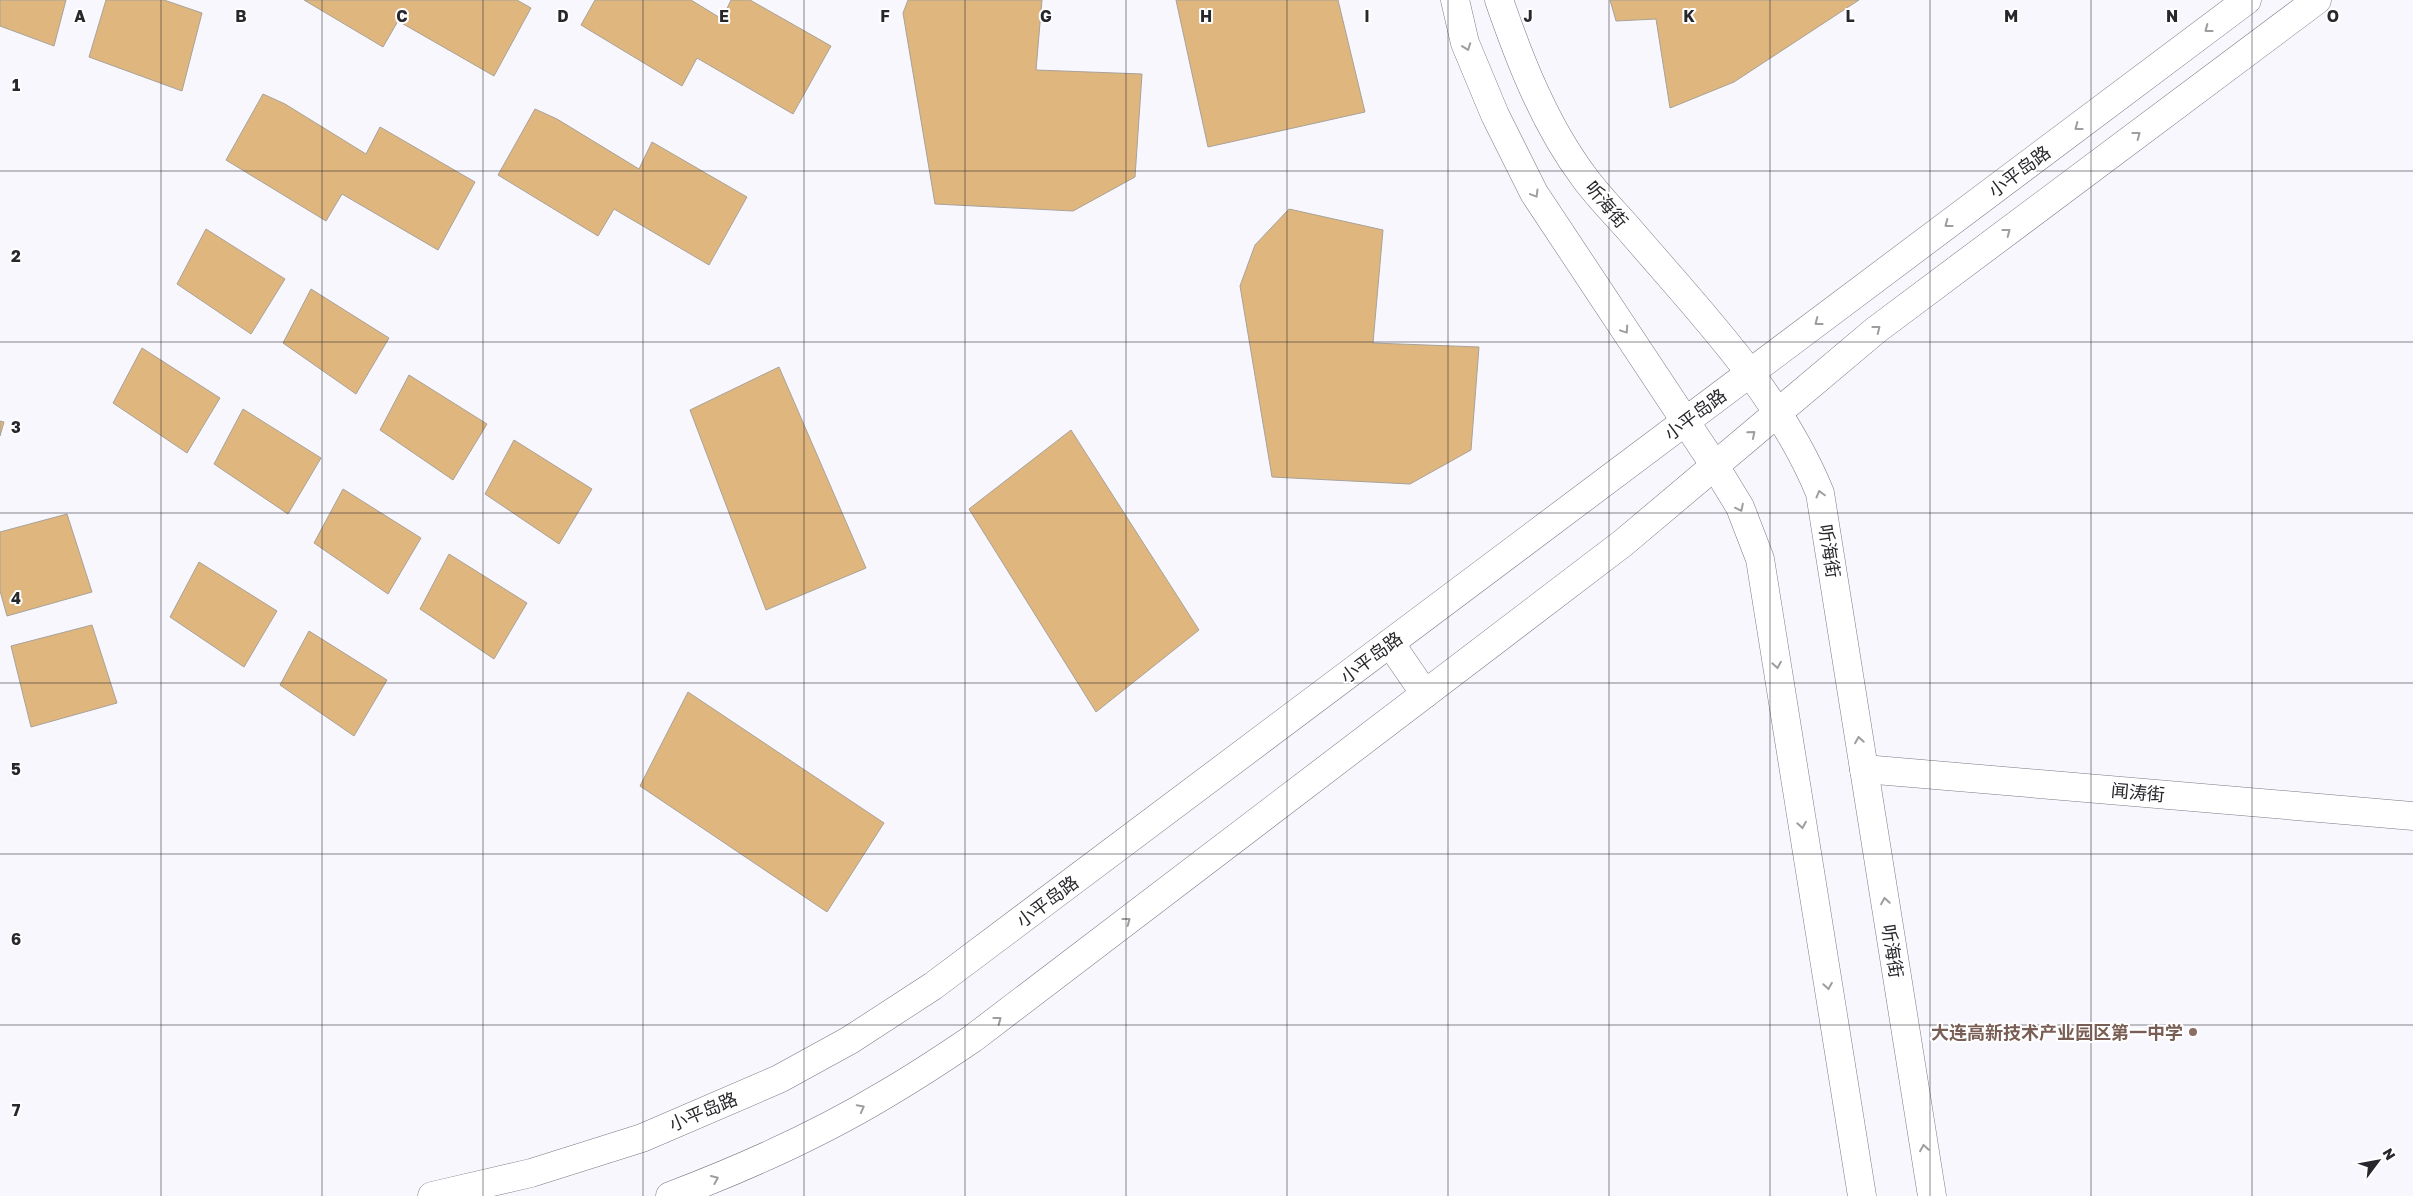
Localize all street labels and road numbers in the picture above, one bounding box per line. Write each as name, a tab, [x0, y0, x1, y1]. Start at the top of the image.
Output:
street label: 小平岛路	[1984, 141, 2054, 201]
street label: 听海街	[1581, 176, 1633, 232]
street label: 小平岛路	[1660, 384, 1730, 444]
street label: 听海街	[1815, 523, 1845, 579]
street label: 小平岛路	[1336, 627, 1406, 687]
street label: 闻涛街	[2110, 779, 2166, 805]
street label: 小平岛路	[1012, 871, 1082, 931]
street label: 听海街	[1878, 923, 1908, 979]
street label: 小平岛路	[666, 1087, 740, 1135]

